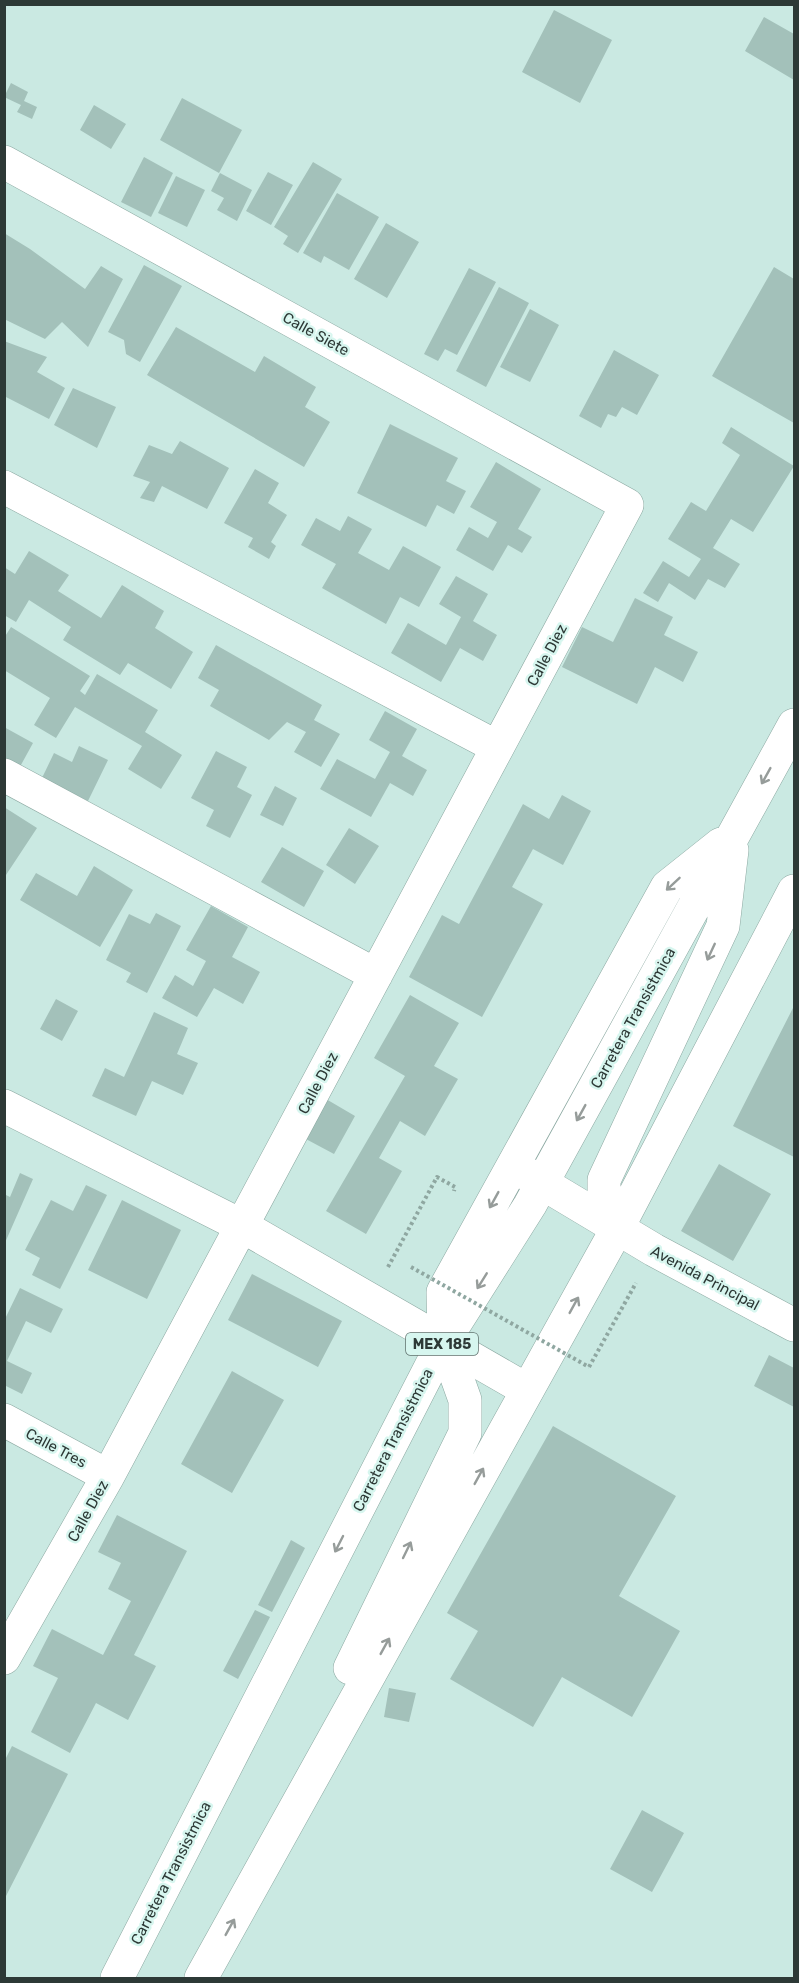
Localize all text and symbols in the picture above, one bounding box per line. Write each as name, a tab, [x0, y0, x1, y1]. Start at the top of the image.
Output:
street label: Calle Siete	[280, 308, 352, 360]
street label: Calle Diez	[523, 621, 571, 689]
one-way arrow	[760, 767, 772, 784]
one-way arrow	[665, 877, 680, 891]
one-way arrow	[704, 942, 716, 960]
street label: Carretera Transistmica	[587, 945, 679, 1091]
street label: Calle Diez	[294, 1049, 342, 1117]
one-way arrow	[575, 1103, 586, 1121]
one-way arrow	[488, 1190, 499, 1208]
street label: Avenida Principal	[648, 1242, 762, 1314]
one-way arrow	[476, 1272, 488, 1288]
one-way arrow	[569, 1297, 580, 1315]
road number: MEX 185	[406, 1333, 478, 1355]
street label: Carretera Transistmica	[349, 1366, 437, 1514]
street label: Calle Tres	[22, 1424, 90, 1472]
one-way arrow	[473, 1468, 485, 1485]
street label: Calle Diez	[64, 1477, 112, 1545]
one-way arrow	[333, 1535, 345, 1553]
one-way arrow	[402, 1542, 414, 1560]
one-way arrow	[380, 1638, 391, 1656]
street label: Carretera Transistmica	[127, 1799, 215, 1947]
one-way arrow	[224, 1919, 236, 1936]

